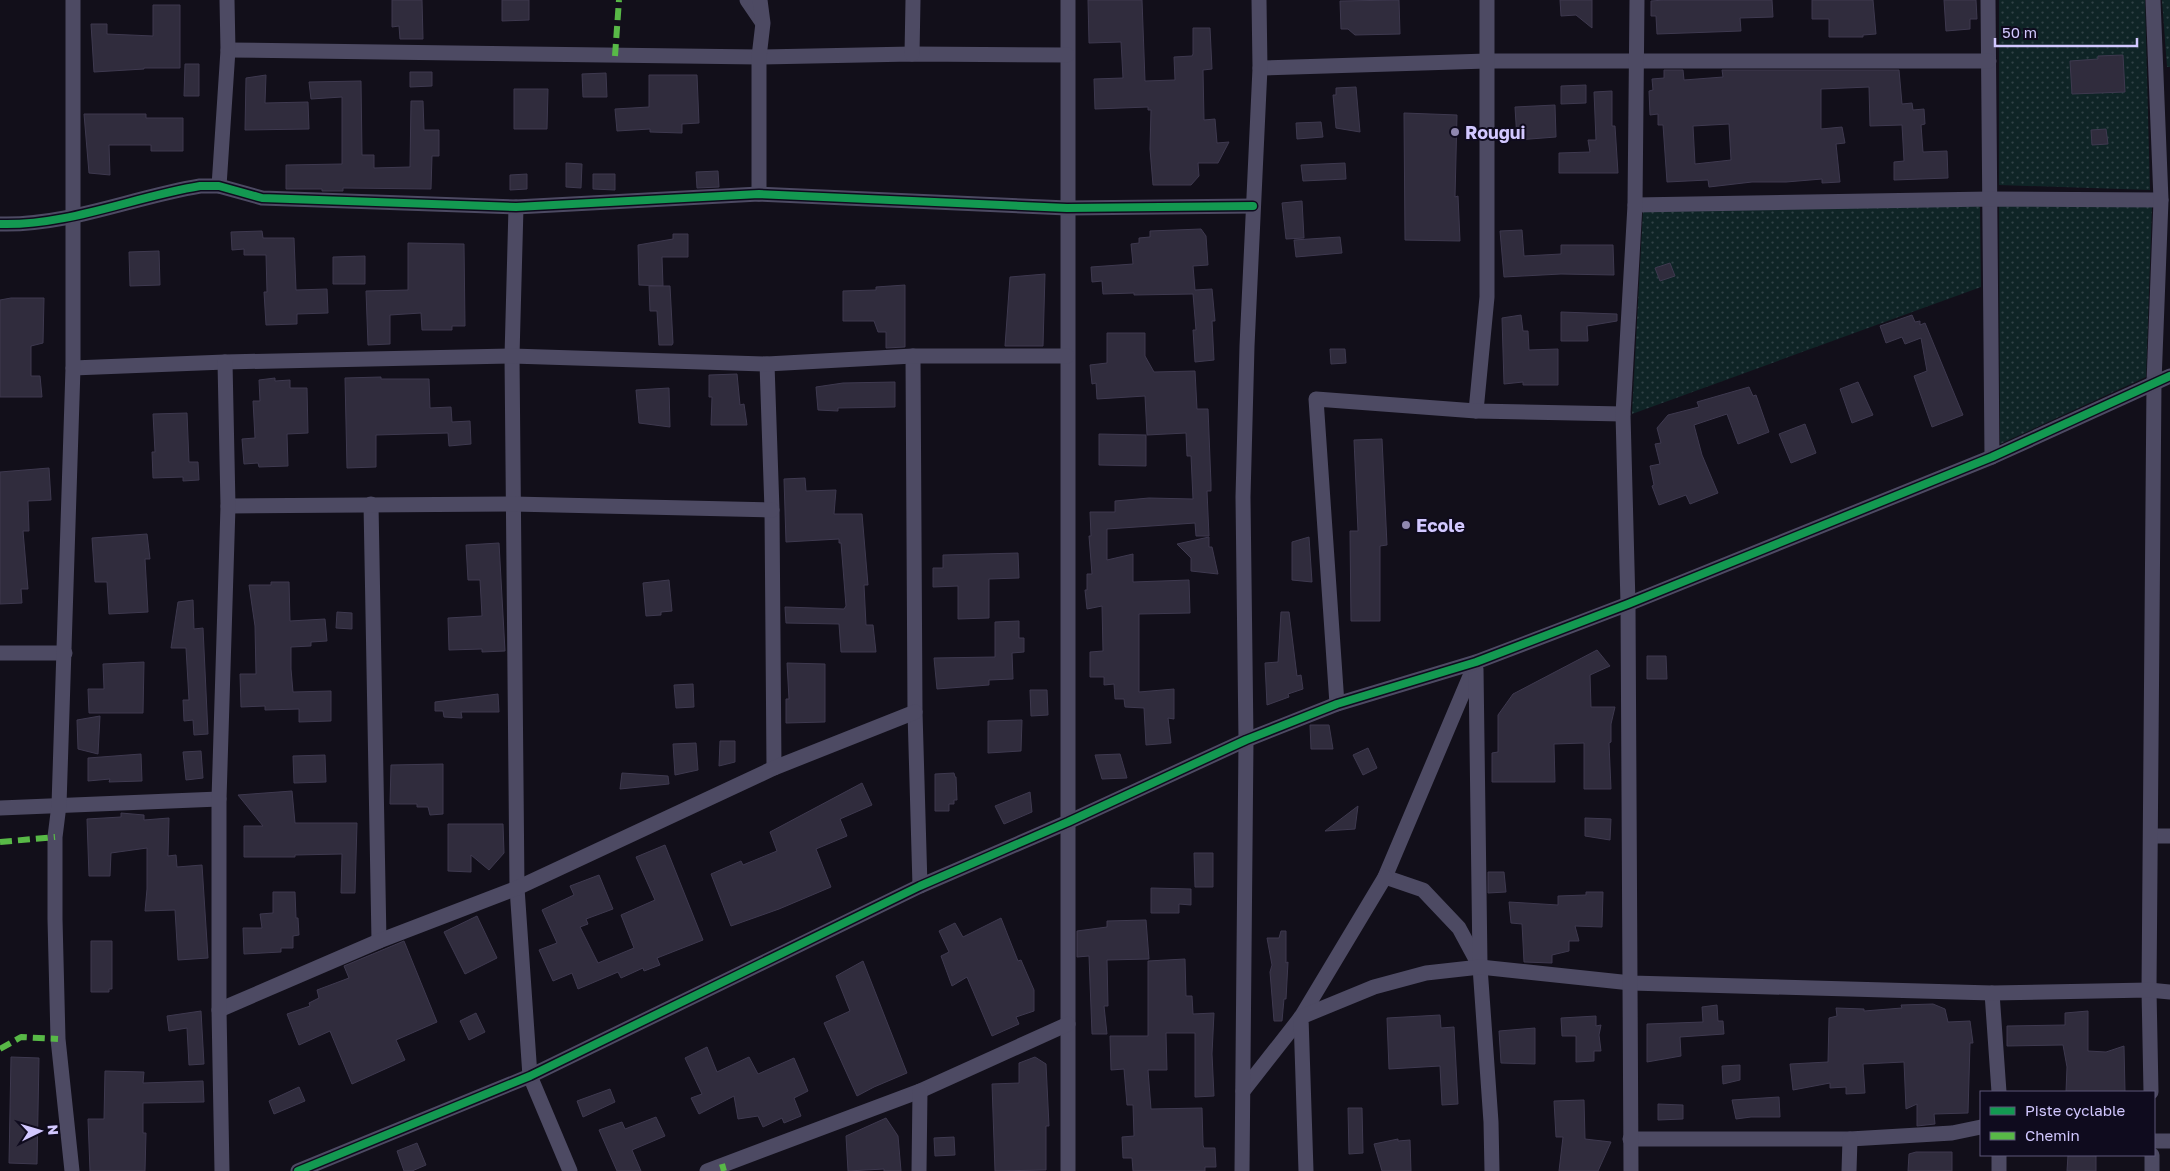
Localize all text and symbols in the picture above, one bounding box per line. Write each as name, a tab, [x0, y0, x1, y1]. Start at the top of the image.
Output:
scale bar	[1995, 15, 2138, 47]
text: 50 m	[2002, 23, 2037, 41]
place label: Rougui	[1465, 121, 1526, 143]
marker: Rougui	[1449, 126, 1461, 138]
place label: Ecole	[1416, 514, 1465, 536]
marker: Ecole	[1400, 519, 1412, 531]
legend	[1980, 1091, 2155, 1156]
text: Piste cyclable	[2025, 1101, 2126, 1119]
north arrow	[15, 1106, 65, 1156]
text: N	[45, 1124, 62, 1136]
text: Chemin	[2025, 1126, 2080, 1144]

